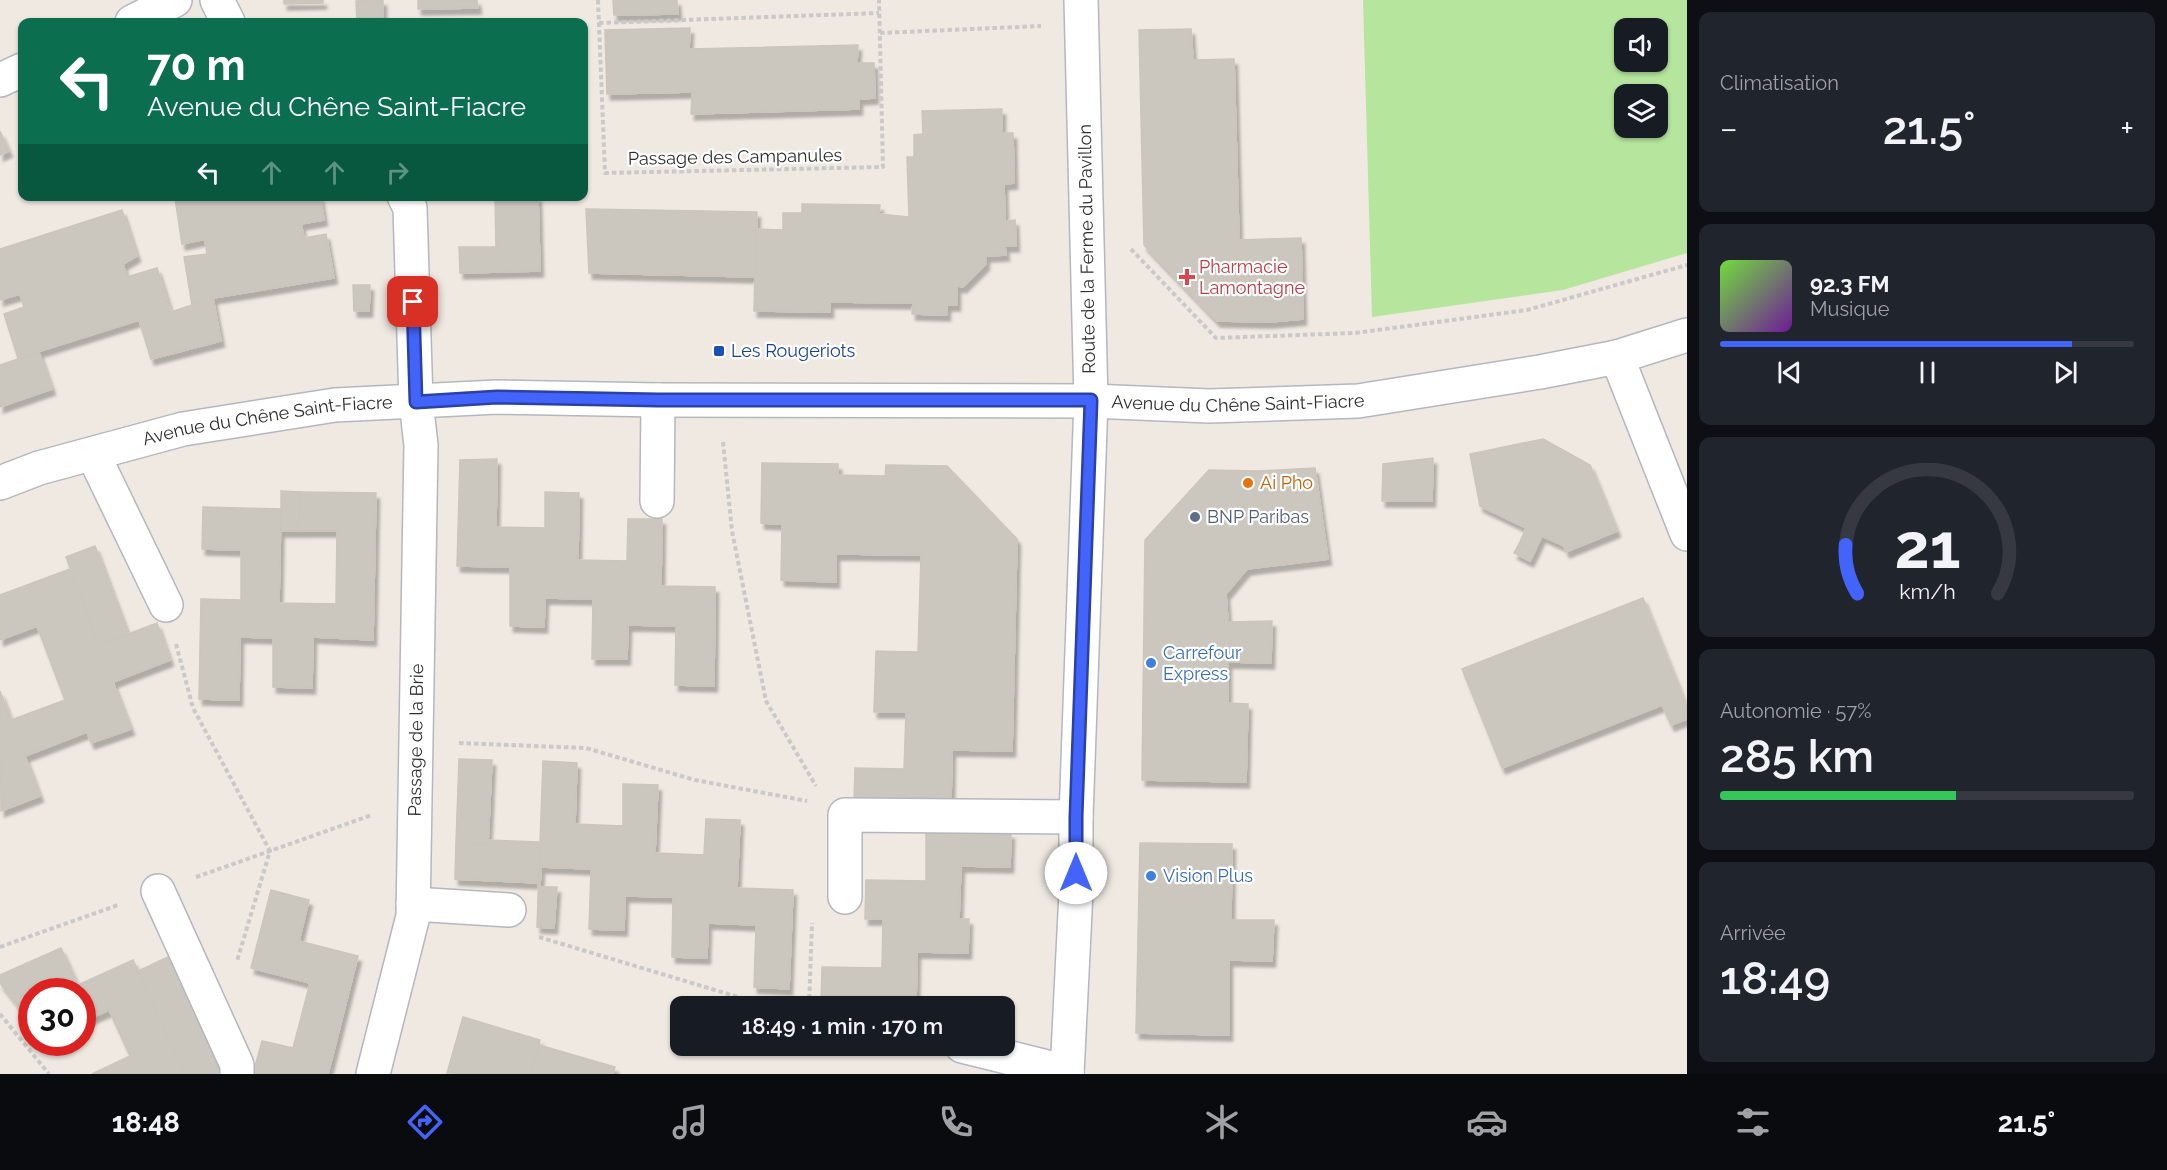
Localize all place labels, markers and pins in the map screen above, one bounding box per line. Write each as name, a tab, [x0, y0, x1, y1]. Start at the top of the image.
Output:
place label: Pharmacie Lamontagne	[1199, 256, 1305, 298]
marker: Pharmacie Lamontagne	[1180, 270, 1194, 284]
pin	[387, 276, 438, 327]
place label: Les Rougeriots	[731, 340, 856, 361]
marker: Les Rougeriots	[712, 344, 726, 358]
place label: Ai Pho	[1260, 472, 1313, 493]
marker: Ai Pho	[1241, 476, 1255, 490]
place label: BNP Paribas	[1207, 506, 1309, 527]
marker: BNP Paribas	[1188, 510, 1202, 524]
place label: Carrefour Express	[1163, 642, 1242, 684]
marker: Carrefour Express	[1144, 656, 1158, 670]
place label: Vision Plus	[1163, 865, 1253, 886]
marker: Vision Plus	[1144, 869, 1158, 883]

